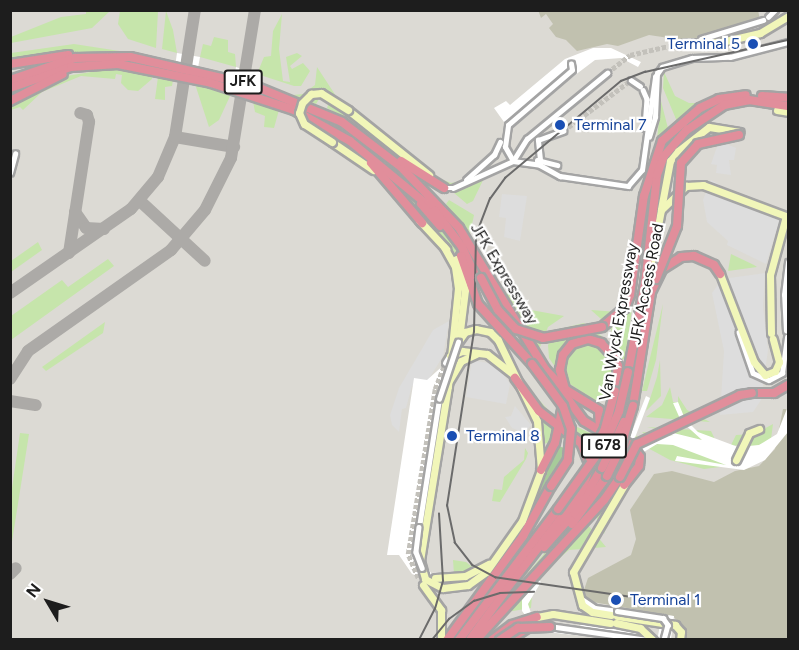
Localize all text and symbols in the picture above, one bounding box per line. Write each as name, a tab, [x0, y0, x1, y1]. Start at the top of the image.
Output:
place label: Terminal 5	[667, 34, 740, 54]
marker: Terminal 5	[744, 35, 762, 53]
road number: JFK	[224, 70, 262, 94]
place label: Terminal 7	[574, 115, 646, 135]
marker: Terminal 7	[551, 116, 569, 134]
street label: JFK Expressway	[466, 220, 542, 328]
street label: JFK Access Road	[626, 222, 668, 346]
street label: Van Wyck Expressway	[596, 242, 642, 402]
place label: Terminal 8	[466, 426, 540, 446]
marker: Terminal 8	[443, 427, 461, 445]
road number: I 678	[580, 434, 628, 458]
north arrow	[18, 572, 78, 632]
text: N	[22, 580, 45, 601]
place label: Terminal 1	[630, 590, 700, 610]
marker: Terminal 1	[607, 591, 625, 609]

